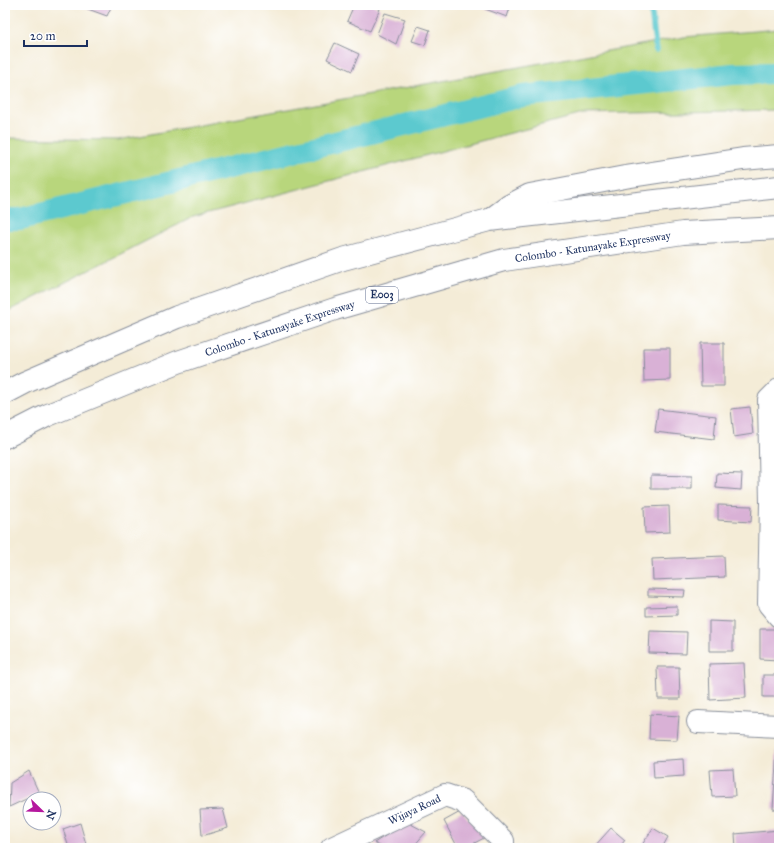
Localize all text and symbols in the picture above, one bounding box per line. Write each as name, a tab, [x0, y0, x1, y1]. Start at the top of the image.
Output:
scale bar	[24, 22, 87, 48]
text: 20 m	[30, 29, 56, 43]
street label: Colombo - Katunayake Expressway	[514, 228, 672, 265]
road number: E003	[366, 287, 398, 303]
street label: Colombo - Katunayake Expressway	[203, 297, 357, 359]
north arrow	[22, 791, 62, 831]
street label: Wijaya Road	[386, 791, 443, 827]
text: N	[43, 808, 59, 822]

